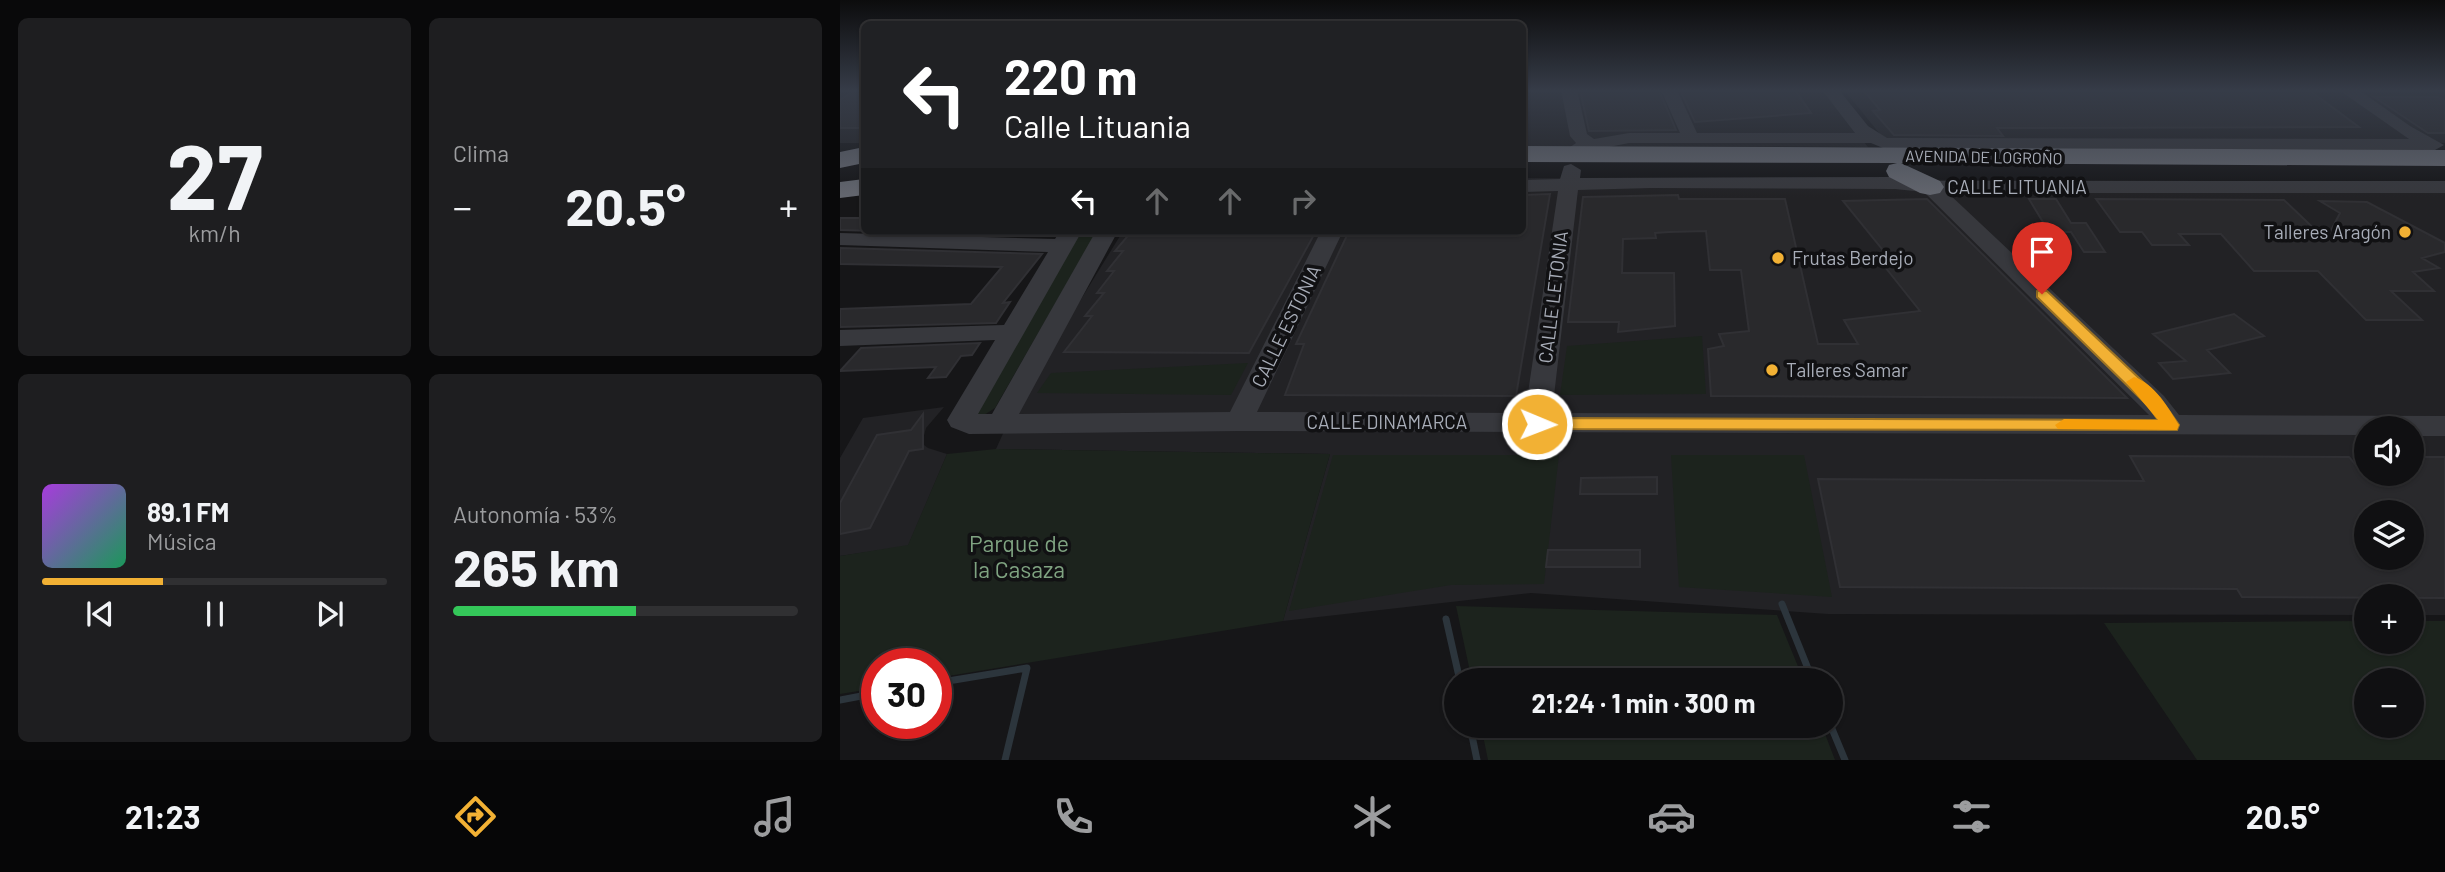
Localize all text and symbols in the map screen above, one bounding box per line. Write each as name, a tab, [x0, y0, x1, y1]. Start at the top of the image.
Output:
text: 220 m	[1004, 46, 1138, 105]
icon: left	[889, 49, 980, 140]
text: Calle Lituania	[1004, 106, 1191, 144]
text: 27	[166, 119, 263, 228]
text: Clima	[453, 139, 509, 167]
street label: AVENIDA DE LOGROÑO	[1905, 146, 2063, 167]
text: 20.5°	[565, 174, 686, 236]
street label: CALLE LITUANIA	[1947, 175, 2087, 198]
icon: left	[1065, 182, 1103, 220]
icon: ahead	[1138, 182, 1176, 220]
icon: ahead	[1211, 182, 1249, 220]
icon: right	[1284, 182, 1322, 220]
text: −	[453, 183, 472, 229]
text: +	[779, 183, 798, 229]
text: km/h	[188, 219, 241, 247]
place label: Talleres Aragón	[2263, 220, 2391, 243]
pin	[2012, 222, 2072, 294]
marker: Talleres Aragón	[2397, 224, 2413, 240]
street label: CALLE LETONIA	[1533, 229, 1572, 364]
icon: arrive	[2023, 233, 2061, 271]
place label: Frutas Berdejo	[1792, 246, 1914, 269]
marker: Frutas Berdejo	[1770, 250, 1786, 266]
street label: CALLE ESTONIA	[1246, 261, 1325, 391]
place label: Talleres Samar	[1786, 358, 1908, 381]
marker: Talleres Samar	[1764, 362, 1780, 378]
position arrow	[1500, 387, 1574, 461]
street label: CALLE DINAMARCA	[1307, 410, 1467, 433]
map controls	[2354, 416, 2424, 738]
button: sound	[2354, 416, 2424, 486]
text: 89.1 FM	[147, 496, 229, 527]
text: Autonomía · 53%	[453, 500, 617, 528]
button: layers	[2354, 500, 2424, 570]
text: Música	[147, 527, 216, 555]
park label: Parque de la Casaza	[969, 529, 1069, 583]
text: 265 km	[453, 535, 620, 597]
button: +	[2354, 584, 2424, 654]
icon: previous	[81, 595, 119, 633]
icon: pause	[196, 595, 234, 633]
icon: next	[311, 595, 349, 633]
speed limit sign: 30	[861, 648, 952, 739]
button: −	[2354, 668, 2424, 738]
text: 21:24 · 1 min · 300 m	[1532, 687, 1755, 718]
icon: directions	[451, 792, 500, 841]
icon: music	[750, 792, 799, 841]
icon: phone	[1049, 792, 1098, 841]
icon: climate	[1348, 792, 1397, 841]
icon: car	[1647, 792, 1696, 841]
icon: filters	[1947, 792, 1996, 841]
text: 21:23	[125, 797, 201, 835]
text: 20.5°	[2246, 797, 2320, 835]

